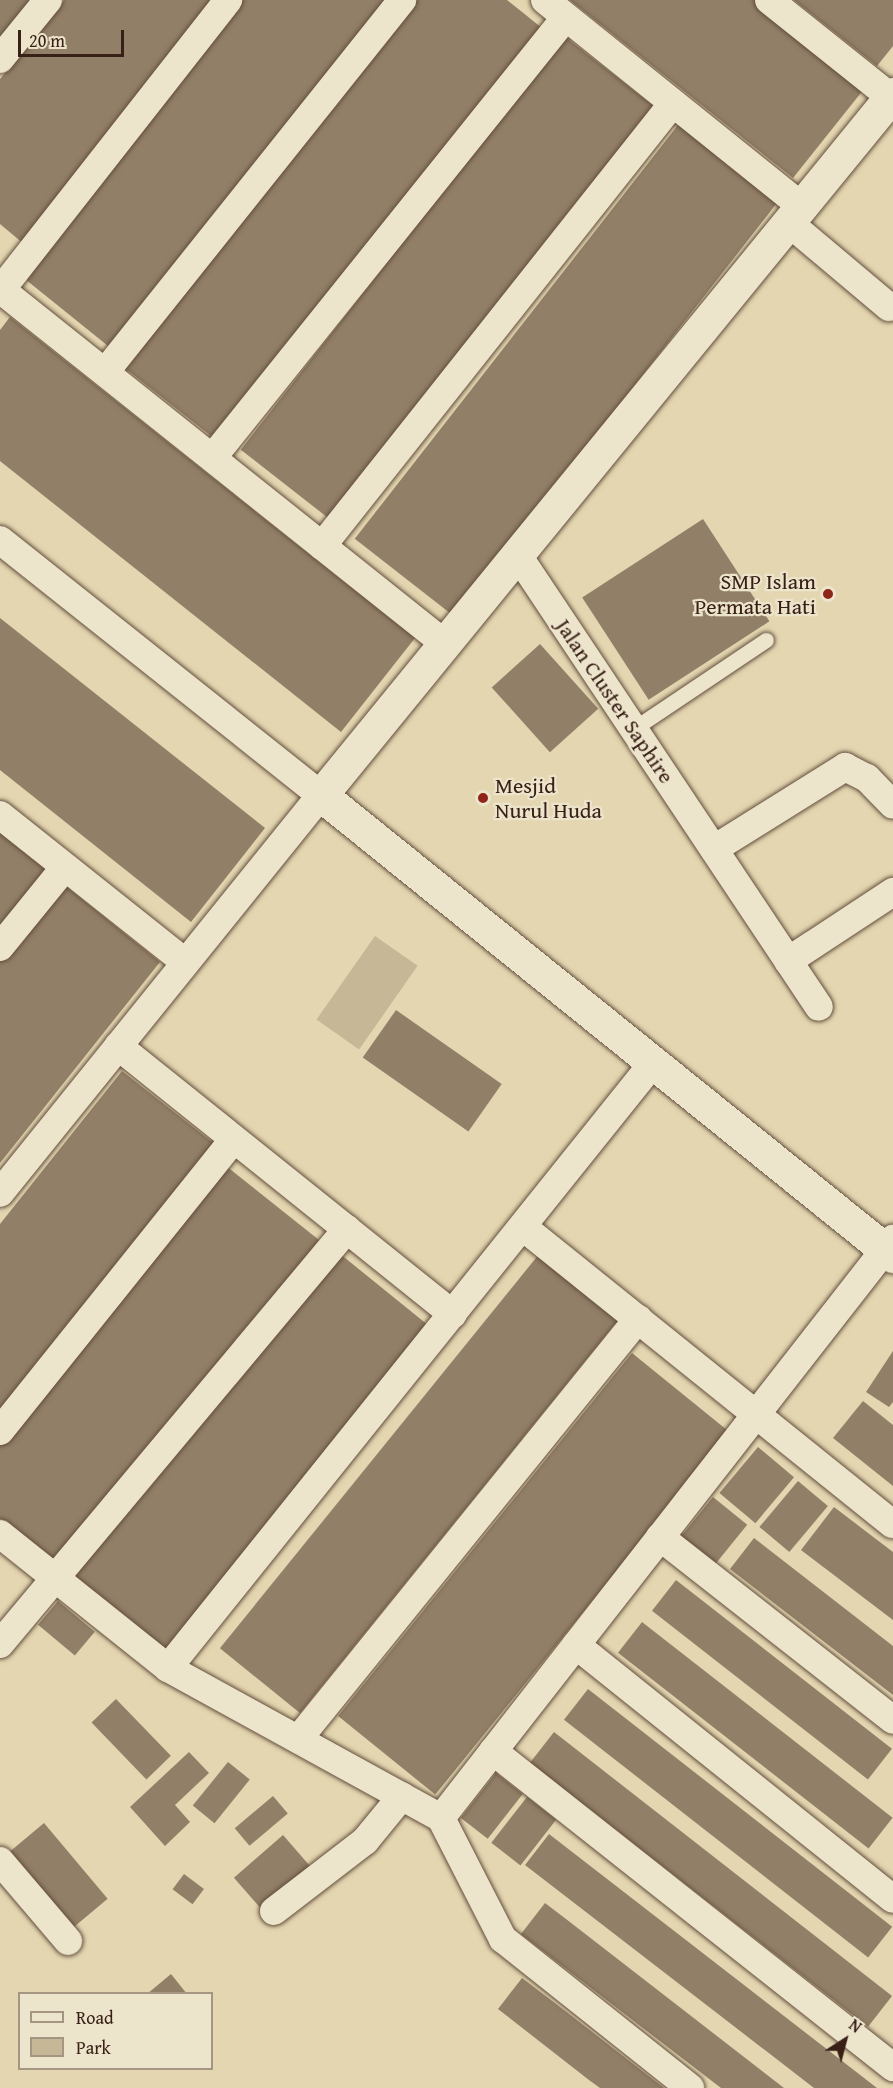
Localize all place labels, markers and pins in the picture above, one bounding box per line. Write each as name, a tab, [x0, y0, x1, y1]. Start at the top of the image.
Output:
place label: SMP Islam Permata Hati	[694, 568, 816, 620]
marker: SMP Islam Permata Hati	[821, 587, 835, 601]
place label: Mesjid Nurul Huda	[495, 772, 602, 824]
marker: Mesjid Nurul Huda	[476, 791, 490, 805]

